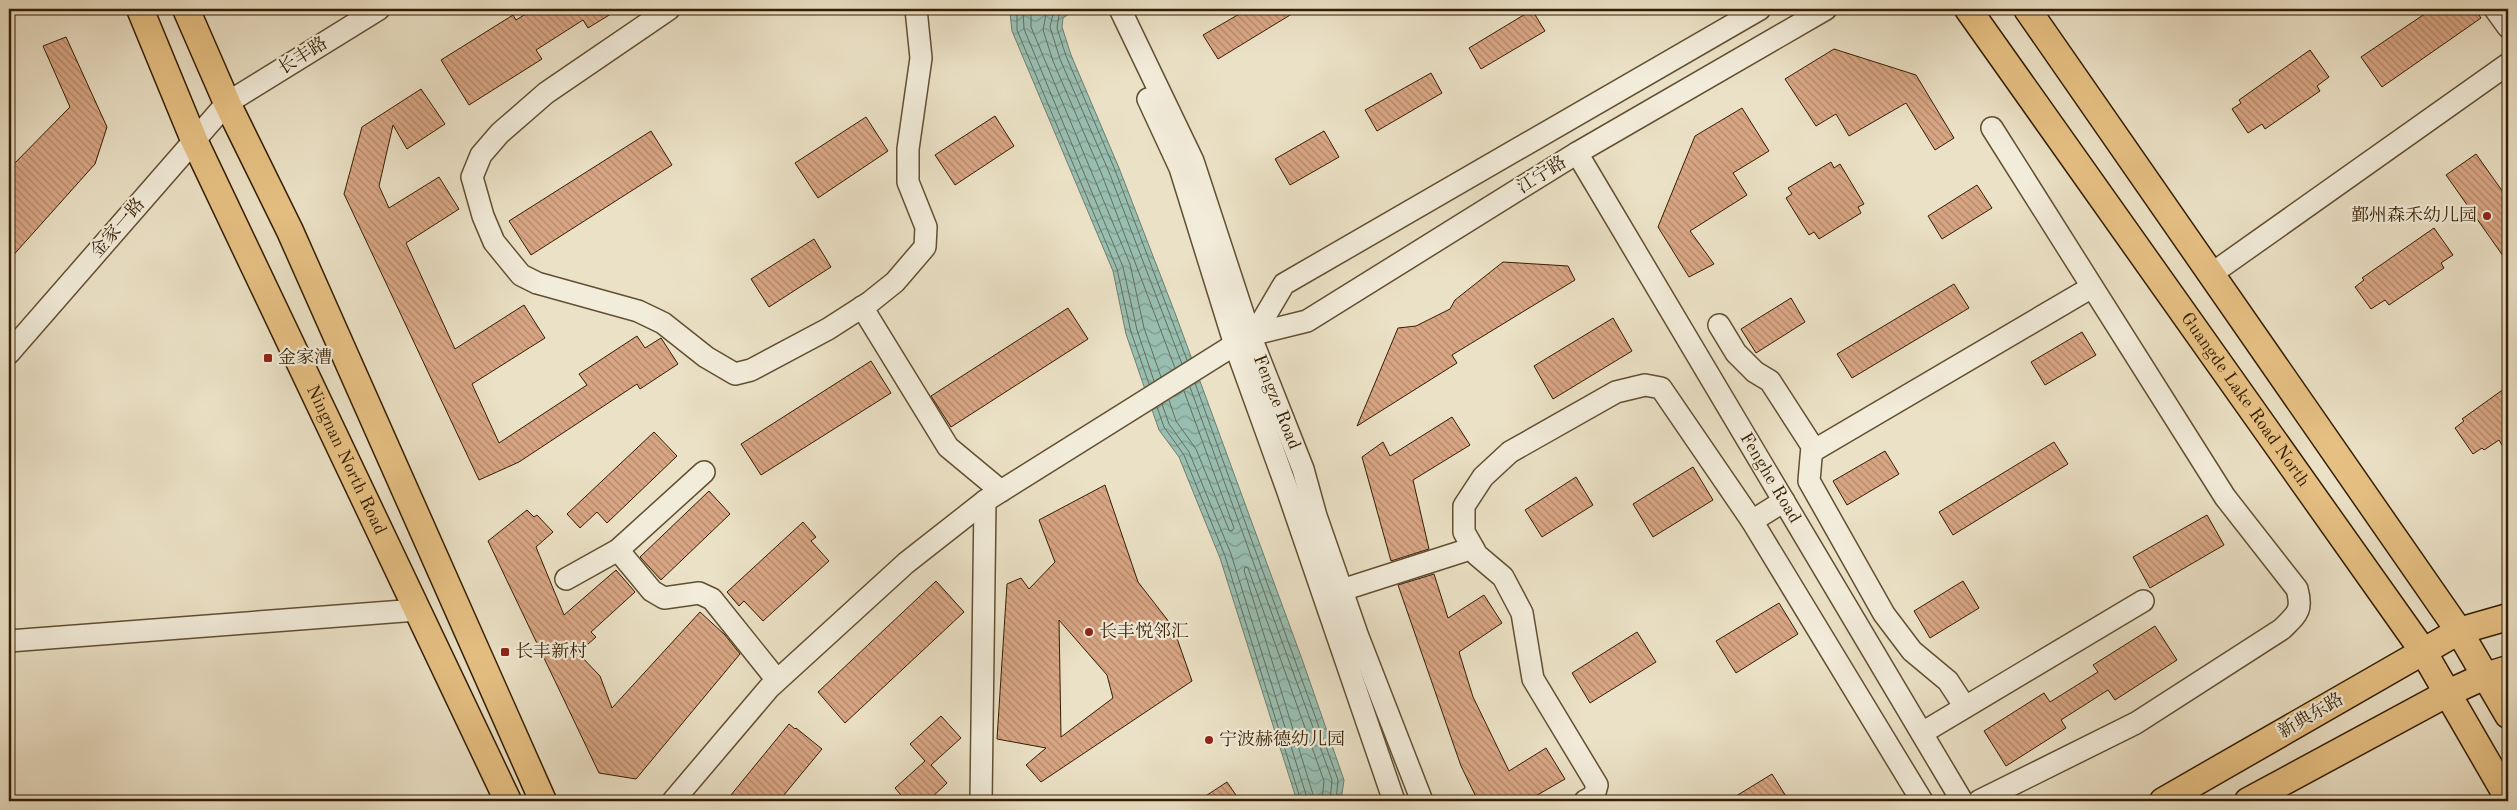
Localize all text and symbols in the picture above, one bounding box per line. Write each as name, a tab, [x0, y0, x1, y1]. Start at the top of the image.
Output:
street label: 长丰路	[274, 32, 331, 78]
street label: 江宁路	[1513, 151, 1570, 197]
street label: 金家一路	[86, 194, 148, 261]
place label: 鄞州森禾幼儿园	[2351, 205, 2477, 225]
marker: 鄞州森禾幼儿园	[2481, 210, 2493, 222]
street label: Guangde Lake Road North	[2177, 309, 2313, 490]
place label: 金家漕	[278, 347, 332, 367]
marker: 金家漕	[262, 352, 274, 364]
street label: Fengze Road	[1250, 352, 1303, 452]
street label: Ningnan North Road	[303, 382, 389, 538]
street label: Fenghe Road	[1736, 430, 1804, 526]
place label: 长丰悦邻汇	[1099, 621, 1189, 641]
marker: 长丰悦邻汇	[1083, 626, 1095, 638]
place label: 长丰新村	[515, 641, 587, 661]
marker: 长丰新村	[499, 646, 511, 658]
street label: 新典东路	[2274, 688, 2347, 742]
place label: 宁波赫德幼儿园	[1219, 729, 1345, 749]
marker: 宁波赫德幼儿园	[1203, 734, 1215, 746]

